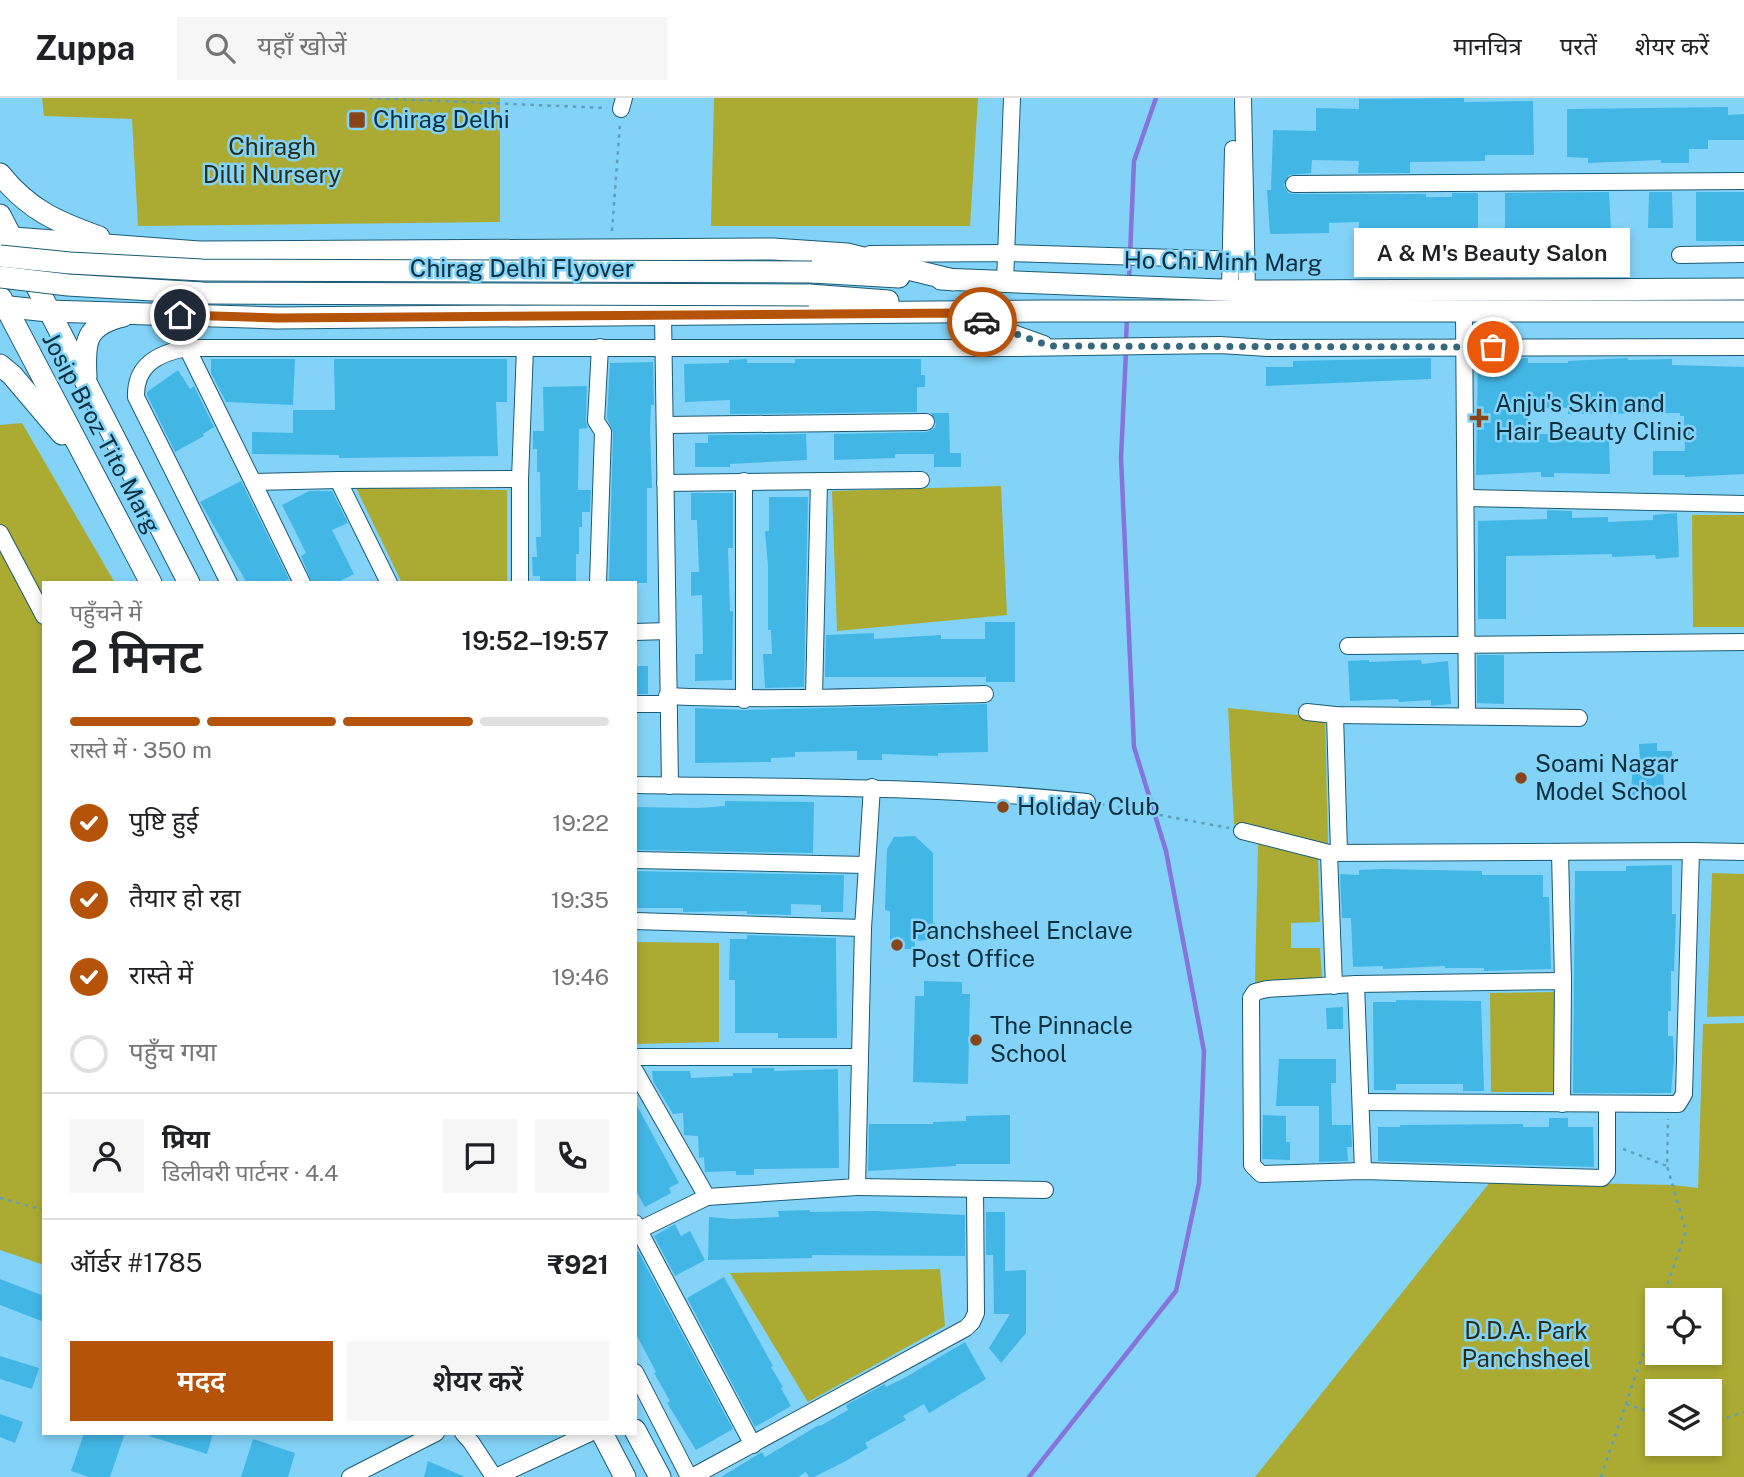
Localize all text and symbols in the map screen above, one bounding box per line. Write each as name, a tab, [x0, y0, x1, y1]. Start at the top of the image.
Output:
search box	[177, 17, 667, 80]
text: Zuppa	[35, 29, 135, 67]
icon: search	[201, 29, 239, 67]
text: यहाँ खोजें	[257, 30, 347, 61]
text: मानचित्र	[1453, 32, 1522, 60]
text: परतें	[1560, 32, 1597, 60]
text: शेयर करें	[1635, 32, 1709, 60]
place label: Chirag Delhi	[373, 105, 510, 133]
marker: Chirag Delhi	[347, 110, 367, 130]
park label: Chiragh Dilli Nursery	[203, 132, 341, 188]
callout: A & M's Beauty Salon	[1355, 228, 1631, 277]
text: A & M's Beauty Salon	[1377, 239, 1607, 266]
street label: Ho Chi Minh Marg	[1123, 245, 1323, 277]
street label: Chirag Delhi Flyover	[410, 254, 634, 282]
pin	[150, 285, 210, 345]
courier	[947, 287, 1017, 357]
icon: home	[161, 296, 199, 334]
icon: car	[963, 303, 1001, 341]
pin	[1463, 317, 1523, 377]
street label: Josip Broz Tito Marg	[37, 327, 167, 538]
icon: bag	[1474, 328, 1512, 366]
place label: Anju's Skin and Hair Beauty Clinic	[1495, 389, 1695, 445]
marker: Anju's Skin and Hair Beauty Clinic	[1469, 408, 1489, 428]
text: पहुँचने में	[70, 599, 142, 626]
text: 19:52–19:57	[461, 625, 609, 656]
text: 2 मिनट	[70, 629, 203, 683]
text: रास्ते में · 350 m	[70, 736, 212, 763]
place label: Soami Nagar Model School	[1535, 749, 1688, 805]
marker: Soami Nagar Model School	[1513, 770, 1529, 786]
place label: Holiday Club	[1017, 792, 1159, 820]
marker: Holiday Club	[995, 799, 1011, 815]
icon: check	[70, 804, 108, 842]
text: पुष्टि हुई	[129, 805, 199, 836]
text: 19:22	[552, 809, 609, 836]
icon: check	[70, 881, 108, 919]
text: तैयार हो रहा	[129, 882, 241, 913]
text: 19:35	[551, 886, 609, 913]
place label: Panchsheel Enclave Post Office	[911, 916, 1133, 972]
marker: Panchsheel Enclave Post Office	[889, 937, 905, 953]
icon: check	[70, 958, 108, 996]
text: रास्ते में	[129, 959, 193, 990]
text: 19:46	[551, 963, 609, 990]
place label: The Pinnacle School	[990, 1011, 1133, 1067]
marker: The Pinnacle School	[968, 1032, 984, 1048]
text: पहुँच गया	[129, 1036, 217, 1067]
button: person	[70, 1119, 144, 1193]
button: chat	[443, 1119, 517, 1193]
button: phone	[535, 1119, 609, 1193]
text: प्रिया	[162, 1123, 210, 1154]
text: डिलीवरी पार्टनर · 4.4	[162, 1159, 339, 1186]
text: ऑर्डर #1785	[70, 1247, 202, 1278]
text: ₹921	[548, 1249, 609, 1280]
map controls	[1645, 1288, 1722, 1456]
button: locate	[1645, 1288, 1722, 1365]
park label: D.D.A. Park Panchsheel	[1461, 1316, 1591, 1372]
button: मदद	[70, 1341, 333, 1421]
button: शेयर करें	[347, 1341, 609, 1421]
button: layers	[1645, 1379, 1722, 1456]

